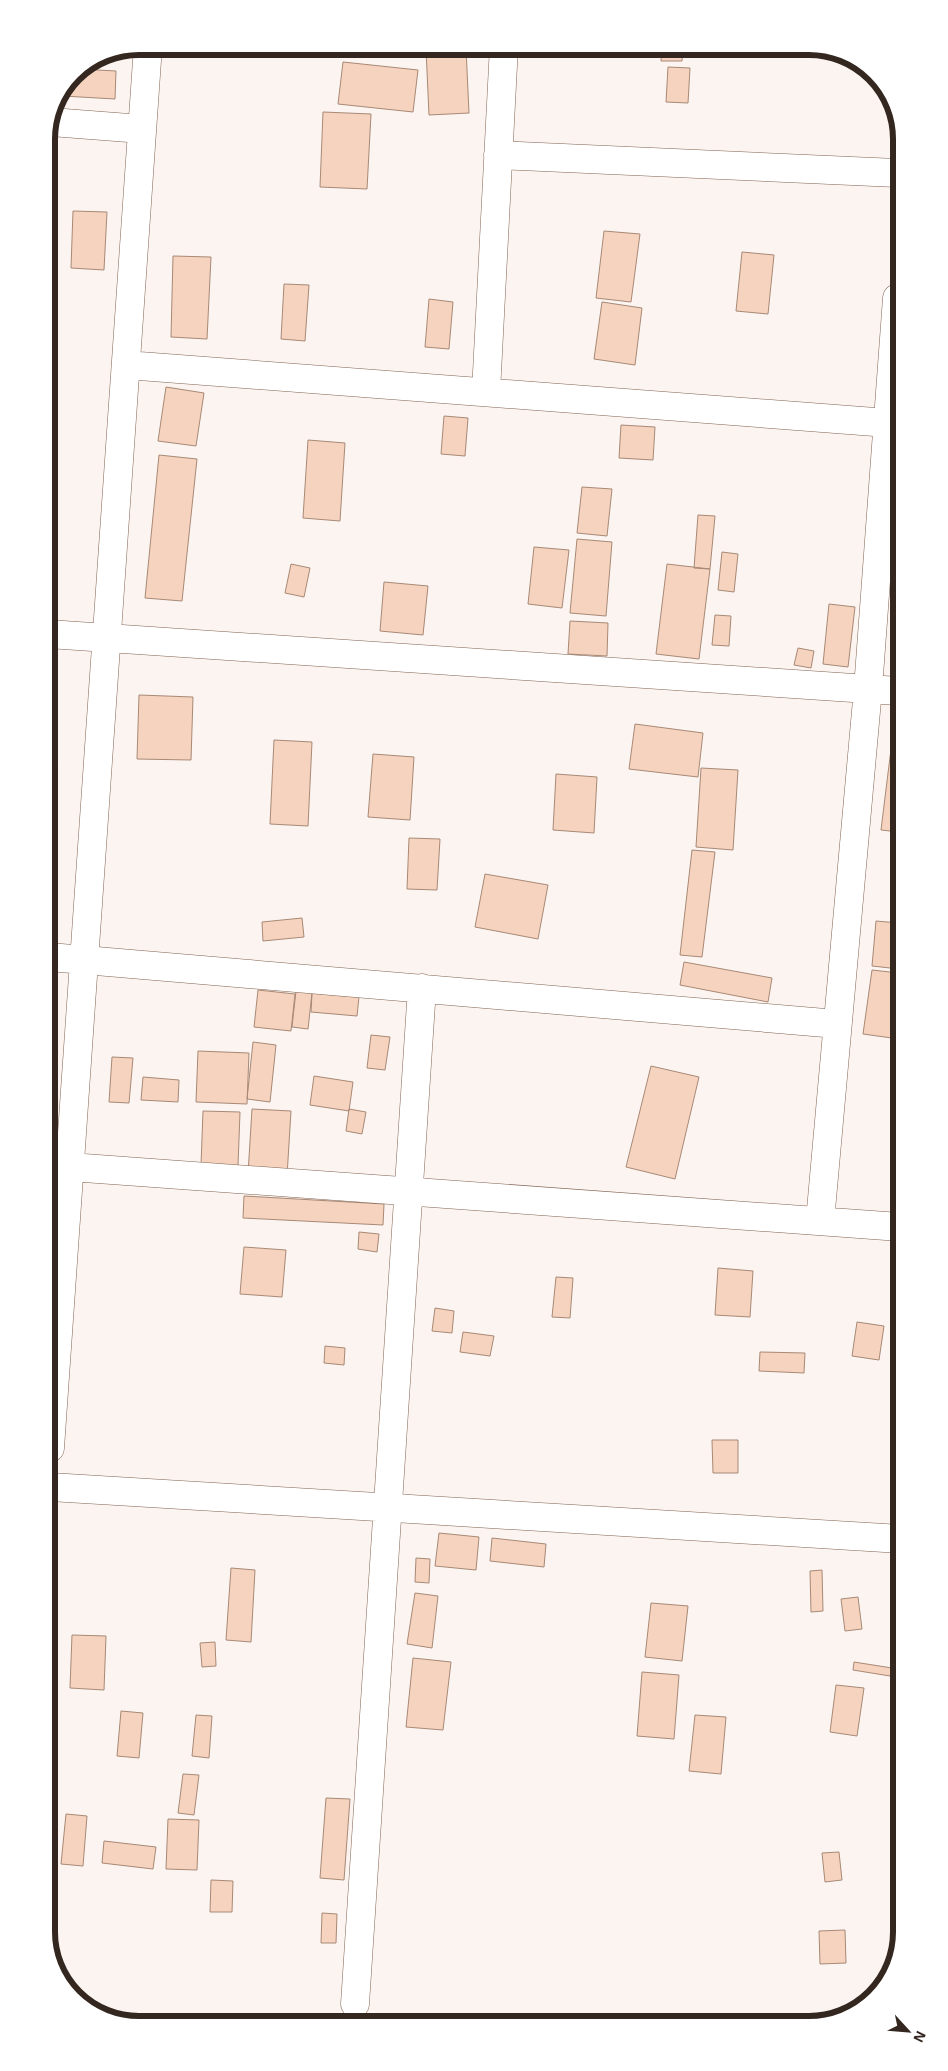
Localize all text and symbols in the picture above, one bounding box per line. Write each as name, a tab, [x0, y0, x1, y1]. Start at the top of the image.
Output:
north arrow	[883, 2006, 933, 2056]
text: N	[910, 2029, 929, 2045]

